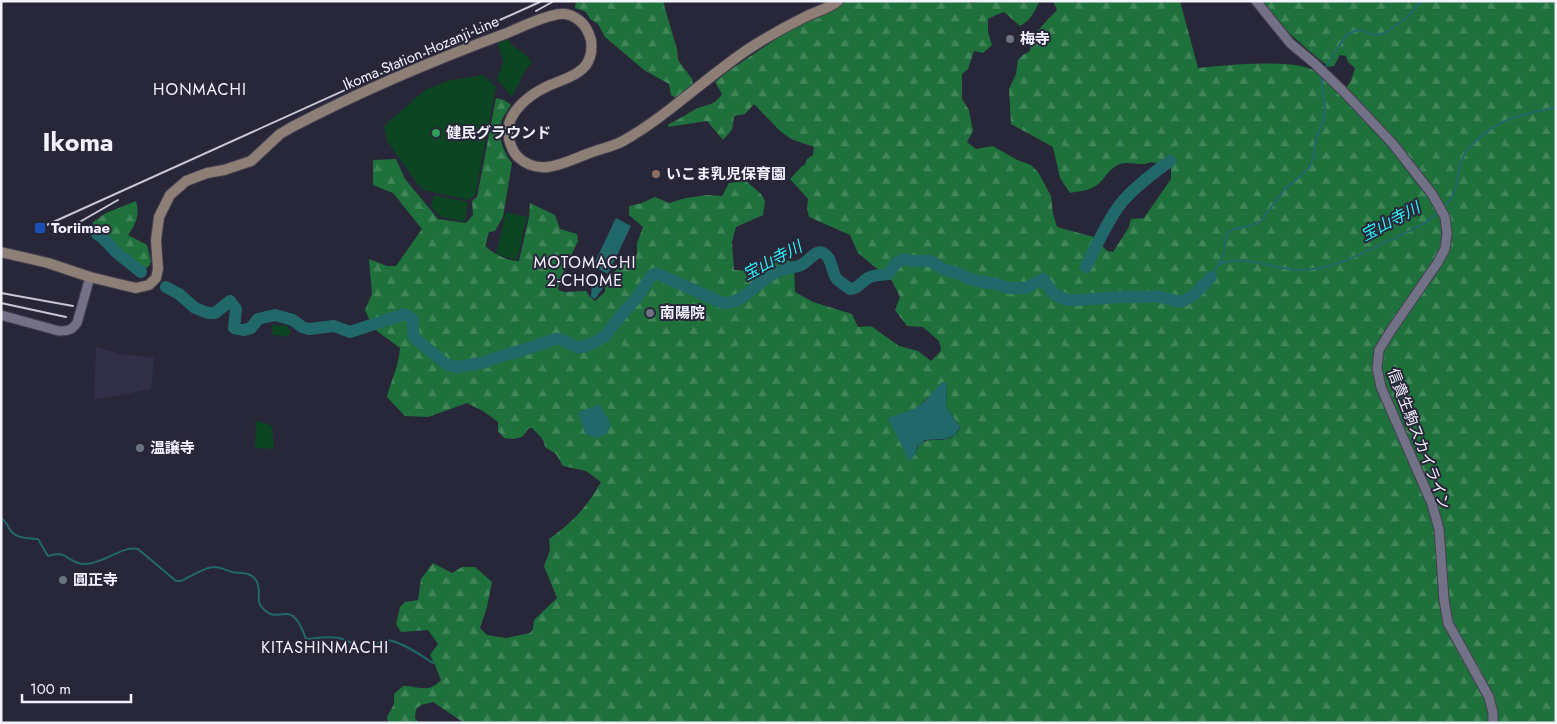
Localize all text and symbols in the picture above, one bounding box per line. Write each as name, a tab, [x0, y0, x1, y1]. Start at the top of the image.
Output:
street label: Ikoma Station Hozanji Line	[339, 10, 503, 96]
place label: 梅寺	[1020, 28, 1050, 50]
marker: 梅寺	[1004, 33, 1016, 45]
district label: HONMACHI	[153, 78, 247, 101]
place label: 健民グラウンド	[446, 122, 551, 144]
district label: Ikoma	[43, 124, 113, 160]
marker: 健民グラウンド	[430, 127, 442, 139]
place label: いこま乳児保育園	[666, 163, 786, 185]
marker: いこま乳児保育園	[650, 168, 662, 180]
water label: 宝山寺川	[1357, 195, 1426, 247]
place label: Toriimae	[51, 217, 111, 239]
marker: Toriimae	[33, 221, 47, 235]
water label: 宝山寺川	[739, 234, 808, 286]
district label: MOTOMACHI 2-CHOME	[534, 251, 636, 292]
place label: 南陽院	[660, 302, 705, 324]
marker: 南陽院	[644, 307, 656, 319]
street label: 信貴生駒スカイライン	[1382, 365, 1456, 513]
place label: 温譲寺	[150, 437, 195, 459]
marker: 温譲寺	[134, 442, 146, 454]
place label: 圓正寺	[73, 569, 118, 591]
marker: 圓正寺	[57, 574, 69, 586]
district label: KITASHINMACHI	[261, 636, 389, 659]
scale bar	[22, 672, 131, 704]
text: 100 m	[30, 678, 71, 700]

